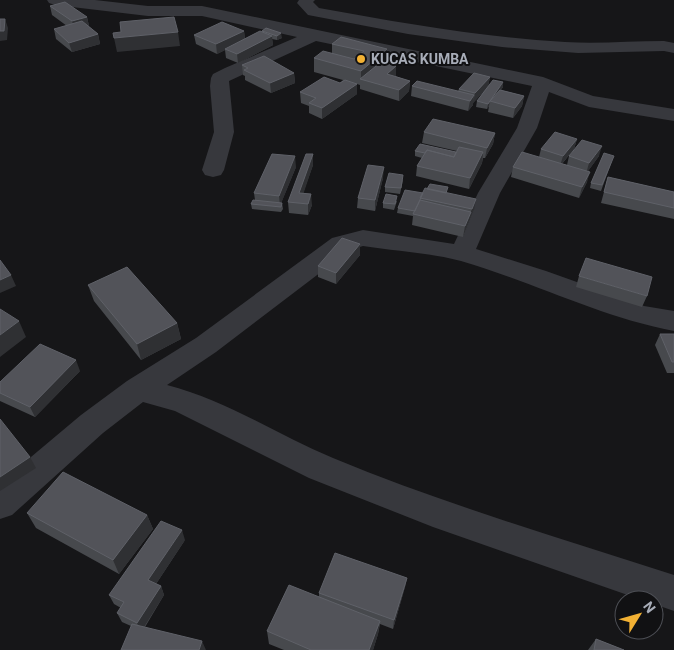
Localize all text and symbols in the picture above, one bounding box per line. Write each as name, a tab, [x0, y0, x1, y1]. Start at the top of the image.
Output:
place label: KUCAS KUMBA	[371, 51, 469, 67]
marker: KUCAS KUMBA	[355, 53, 367, 65]
north arrow	[614, 590, 664, 640]
text: N	[640, 598, 659, 616]

